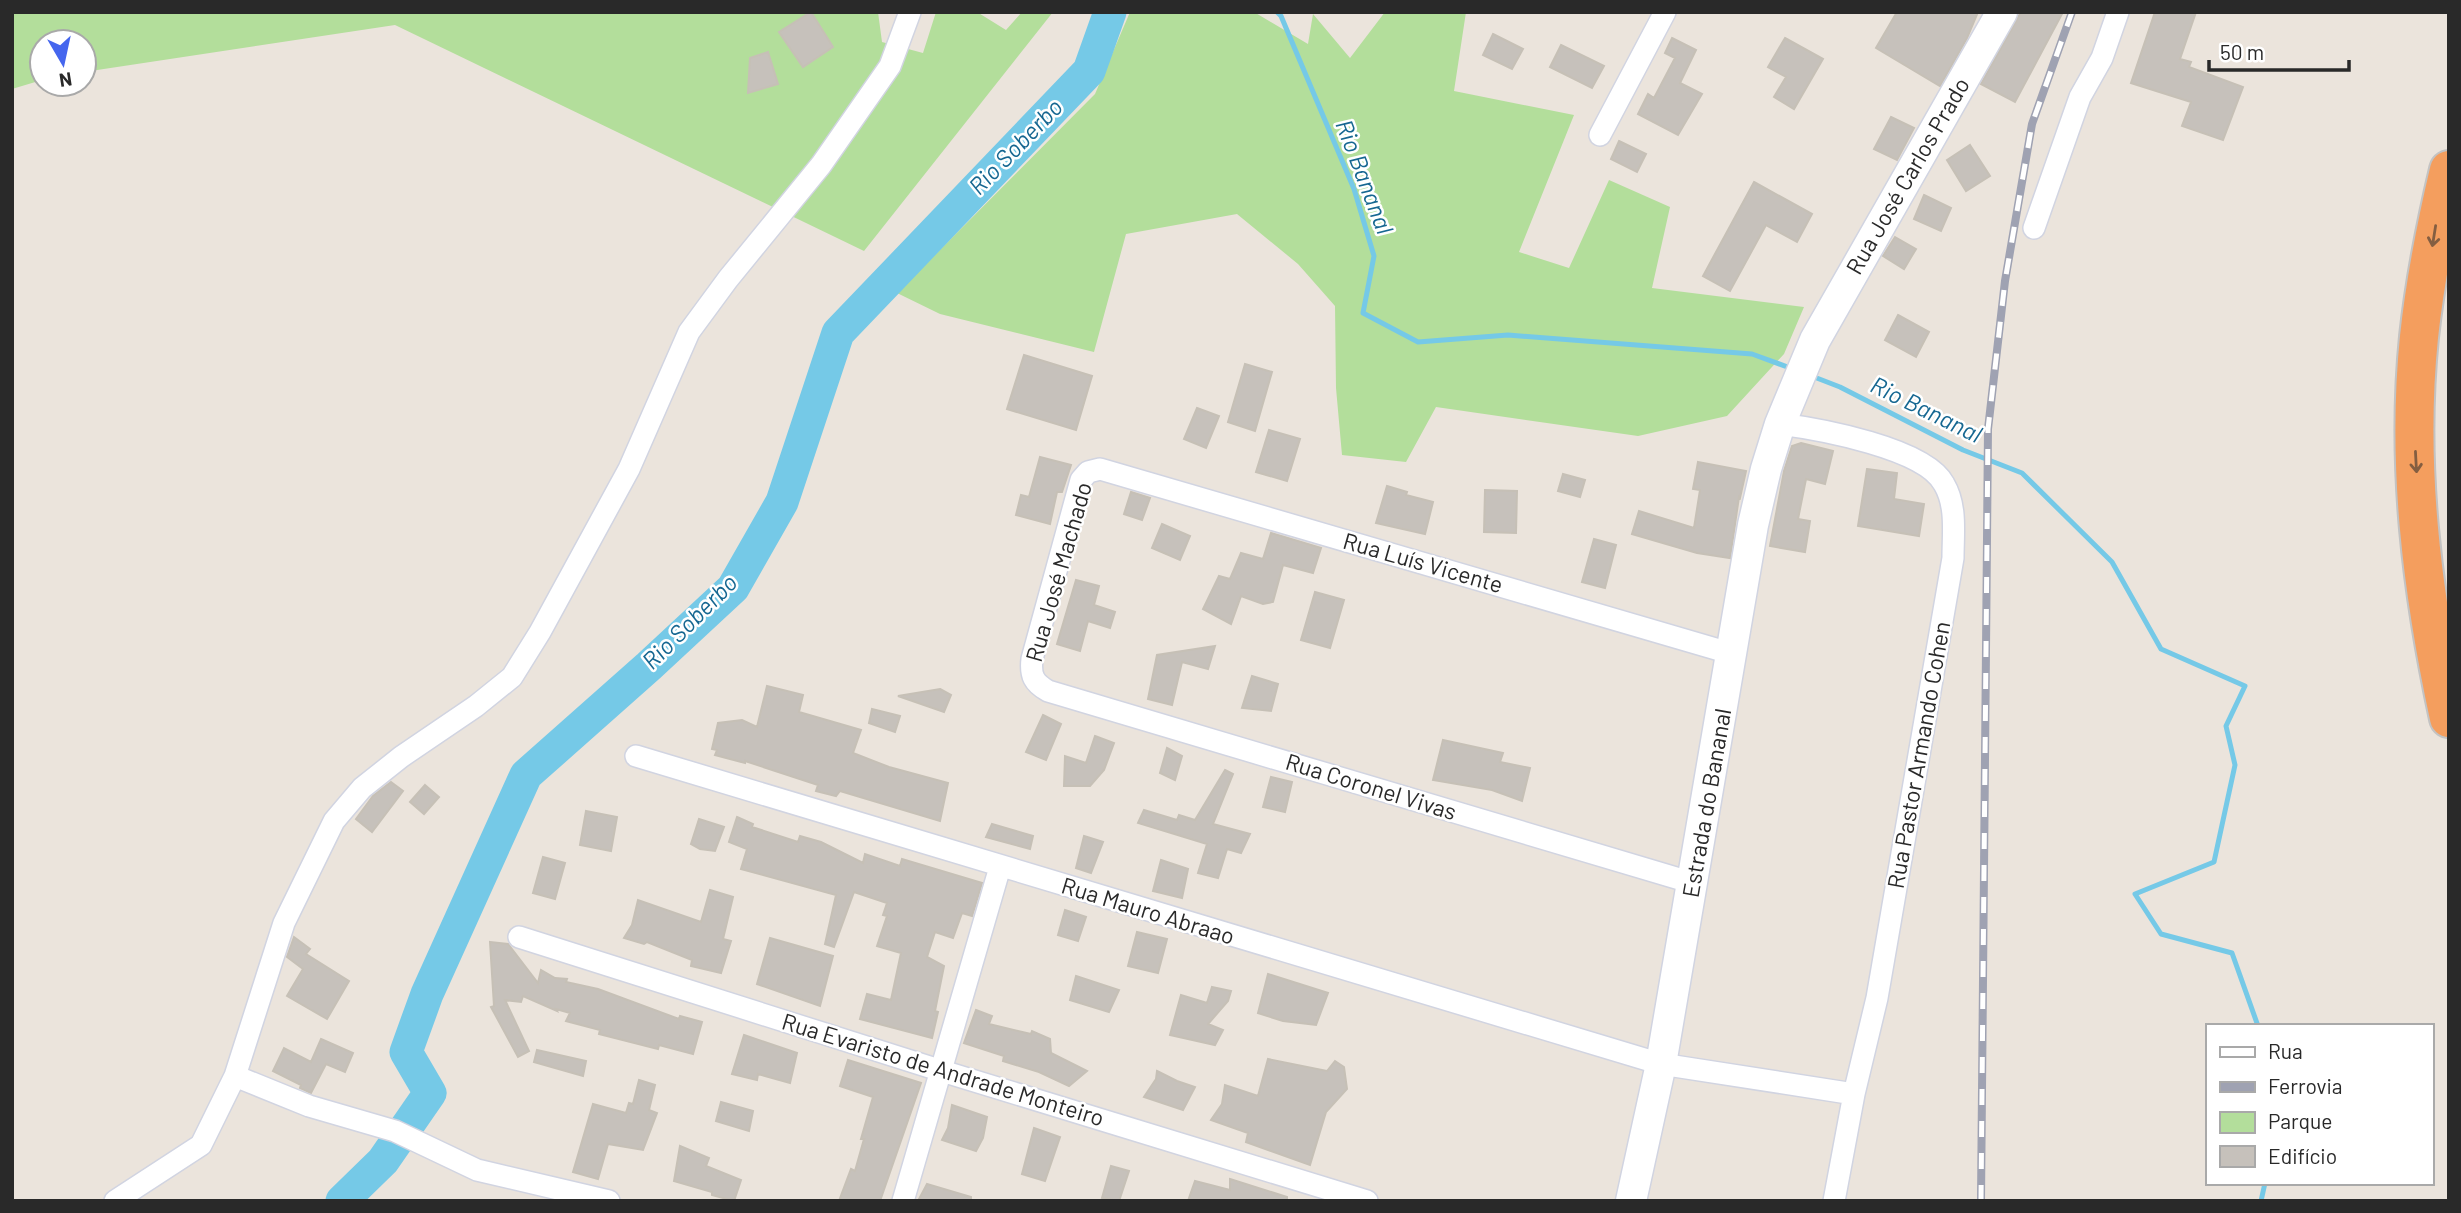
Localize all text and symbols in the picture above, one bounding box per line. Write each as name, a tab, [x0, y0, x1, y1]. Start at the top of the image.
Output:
north arrow	[28, 28, 98, 98]
scale bar	[2209, 28, 2349, 72]
text: 50 m	[2220, 39, 2264, 64]
text: N	[58, 68, 74, 93]
street label: Rua José Carlos Prado	[1839, 72, 1975, 279]
water label: Rio Soberbo	[962, 92, 1068, 200]
water label: Rio Bananal	[1330, 115, 1401, 238]
one-way arrow	[2427, 224, 2440, 247]
water label: Rio Bananal	[1866, 369, 1988, 448]
one-way arrow	[2409, 451, 2422, 474]
street label: Rua José Machado	[1019, 479, 1097, 665]
street label: Rua Luís Vicente	[1340, 526, 1506, 598]
water label: Rio Soberbo	[635, 567, 743, 675]
street label: Rua Pastor Armando Cohen	[1881, 619, 1955, 891]
street label: Estrada do Bananal	[1676, 706, 1736, 900]
street label: Rua Coronel Vivas	[1282, 747, 1460, 825]
street label: Rua Mauro Abraao	[1058, 870, 1238, 950]
street label: Rua Evaristo de Andrade Monteiro	[779, 1007, 1108, 1131]
legend	[2206, 1024, 2433, 1185]
text: Rua	[2268, 1038, 2303, 1063]
text: Ferrovia	[2268, 1073, 2343, 1098]
text: Parque	[2268, 1108, 2333, 1133]
text: Edifício	[2268, 1143, 2337, 1168]

